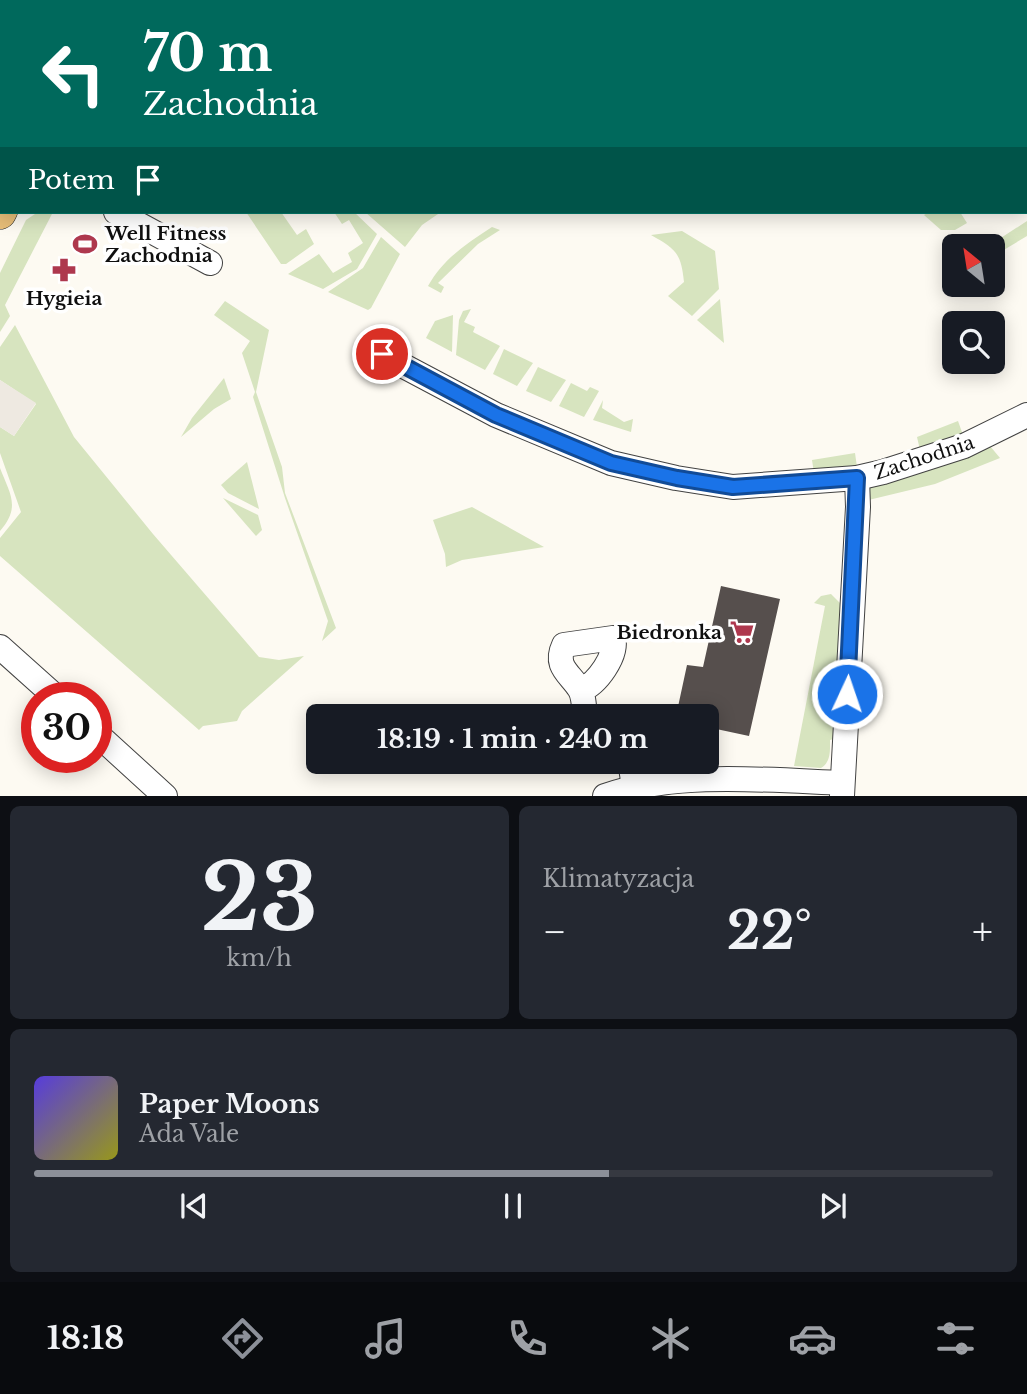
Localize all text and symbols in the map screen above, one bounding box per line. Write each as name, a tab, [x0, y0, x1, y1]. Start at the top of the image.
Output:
text: 70 m	[143, 23, 273, 84]
icon: left	[28, 28, 119, 119]
text: Zachodnia	[143, 84, 318, 124]
icon: arrive	[129, 161, 167, 199]
text: Potem	[28, 164, 115, 196]
place label: Well Fitness Zachodnia	[104, 222, 227, 267]
sports icon: Well Fitness Zachodnia	[71, 230, 99, 258]
north arrow	[942, 234, 1004, 298]
map controls	[942, 234, 1005, 374]
pharmacy icon: Hygieia	[50, 256, 78, 284]
place label: Hygieia	[26, 287, 102, 310]
button: search	[942, 311, 1005, 374]
pin	[352, 324, 412, 384]
icon: arrive	[363, 335, 401, 373]
street label: Zachodnia	[871, 430, 977, 484]
supermarket icon: Biedronka	[728, 618, 756, 646]
place label: Biedronka	[616, 621, 722, 644]
position arrow	[810, 657, 884, 731]
speed limit sign: 30	[21, 682, 112, 773]
text: 18:19 · 1 min · 240 m	[377, 723, 648, 755]
text: 23	[201, 842, 318, 955]
text: Klimatyzacja	[543, 865, 694, 893]
text: 22°	[727, 899, 812, 963]
text: −	[543, 908, 567, 955]
text: +	[972, 908, 993, 955]
text: km/h	[227, 944, 292, 972]
text: Paper Moons	[139, 1088, 320, 1120]
text: Ada Vale	[139, 1120, 239, 1148]
icon: previous	[175, 1187, 213, 1225]
icon: pause	[494, 1187, 532, 1225]
icon: next	[814, 1187, 852, 1225]
icon: directions	[218, 1314, 267, 1363]
icon: music	[361, 1314, 410, 1363]
icon: phone	[503, 1314, 552, 1363]
icon: climate	[646, 1314, 695, 1363]
icon: car	[788, 1314, 837, 1363]
icon: filters	[931, 1314, 980, 1363]
text: 18:18	[47, 1318, 124, 1358]

